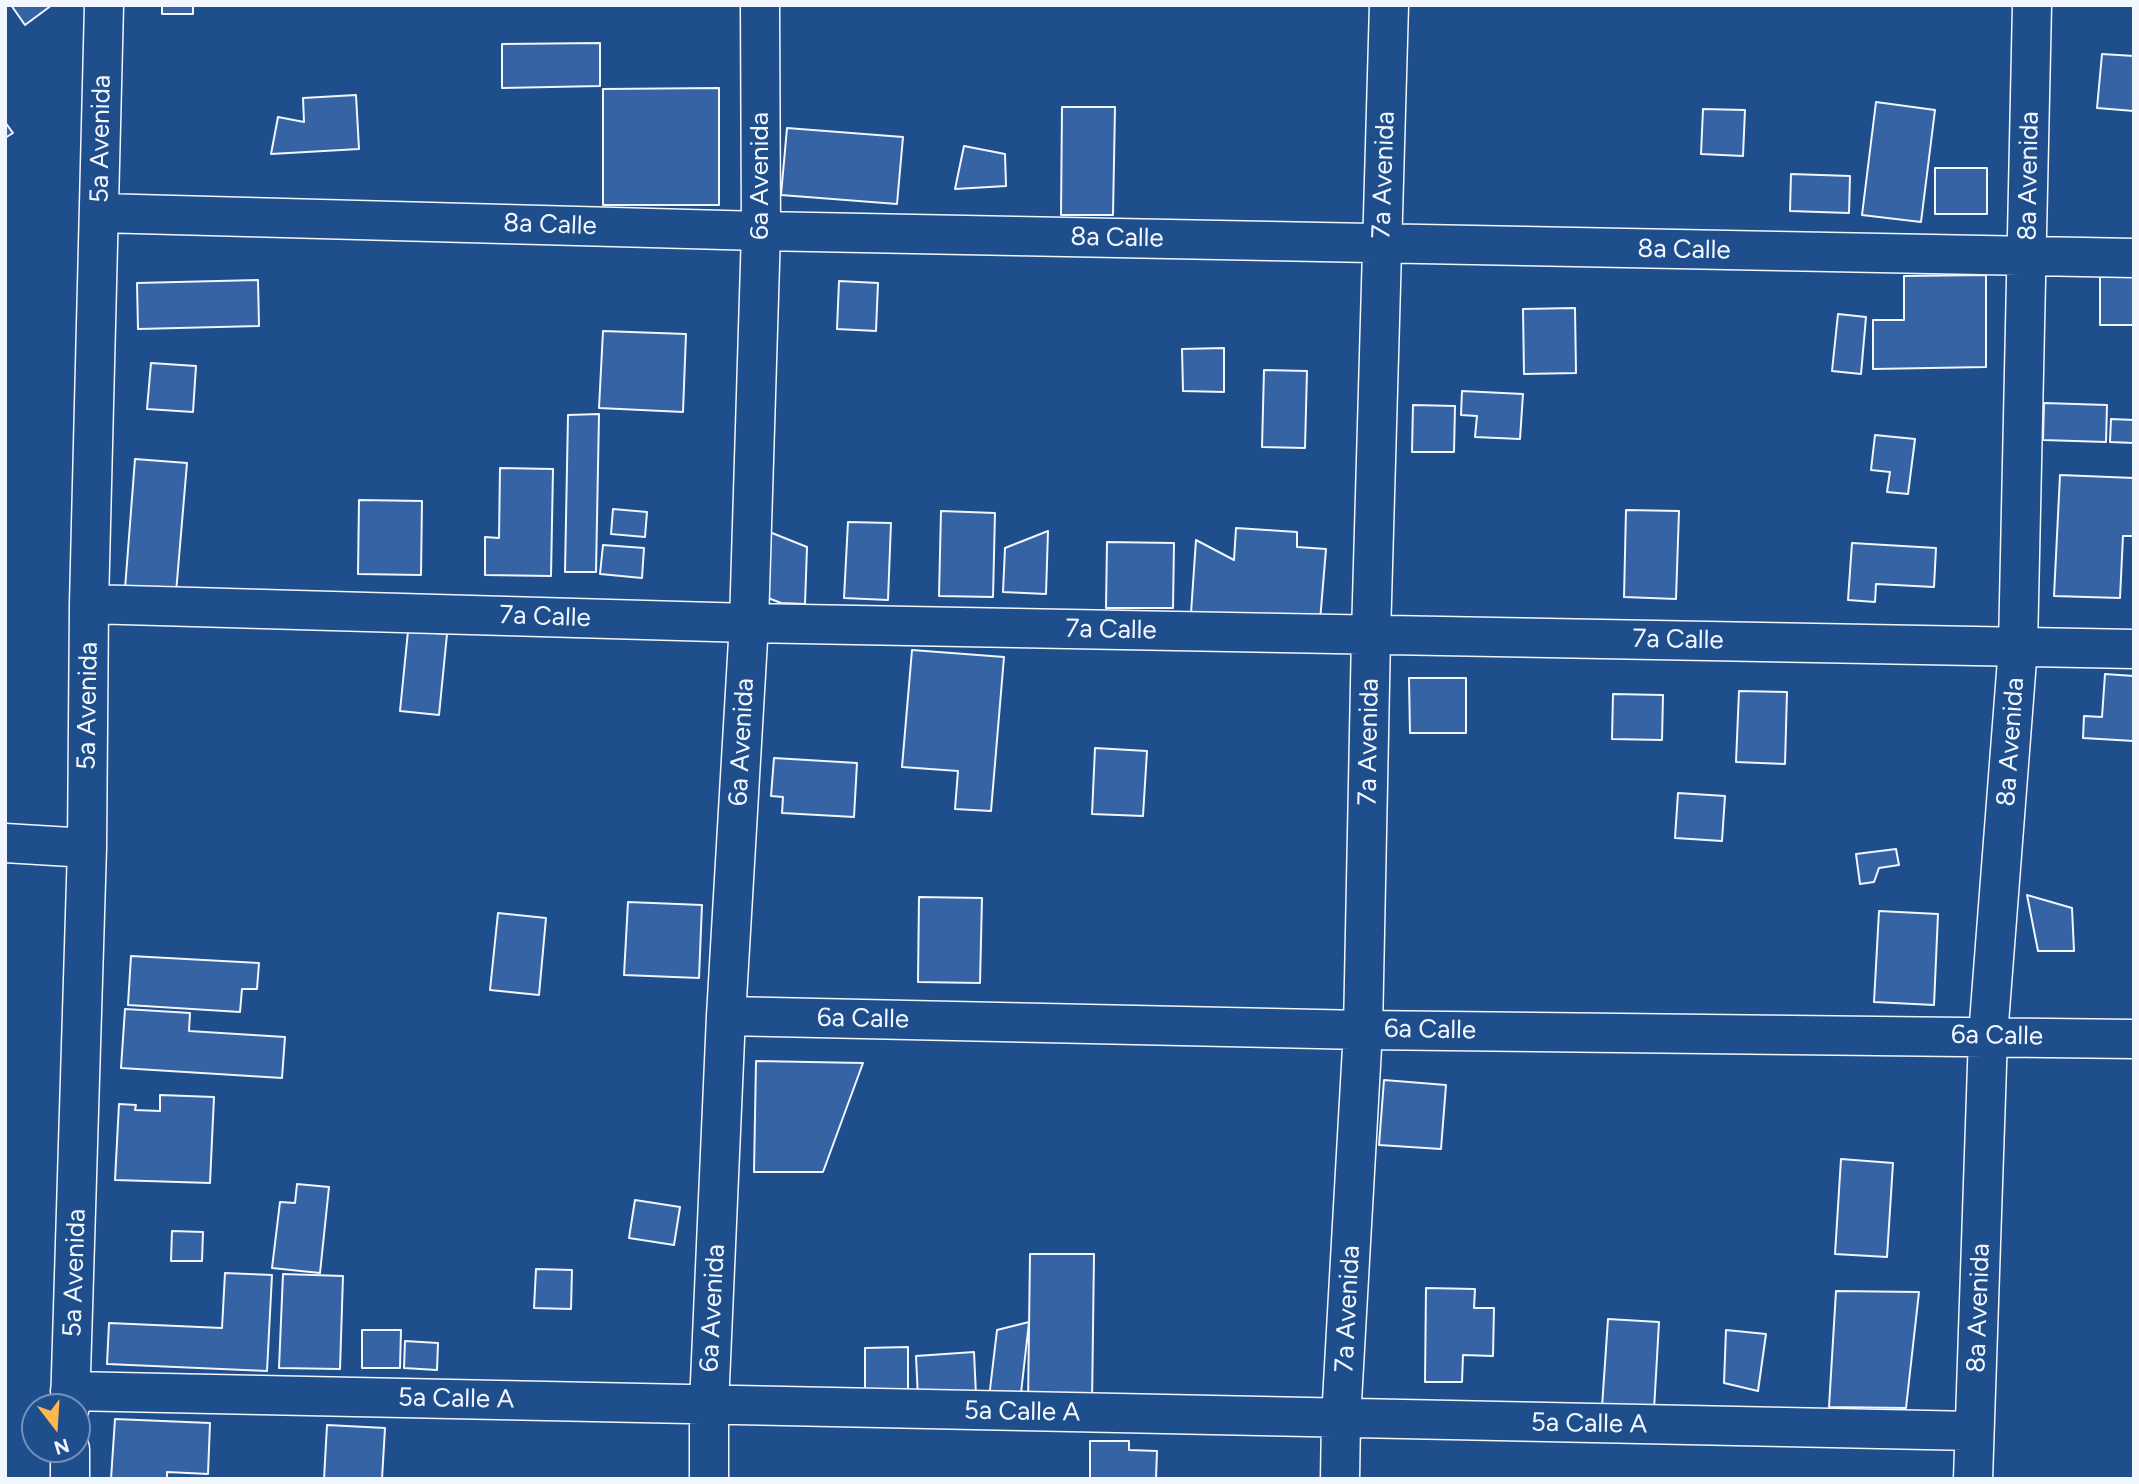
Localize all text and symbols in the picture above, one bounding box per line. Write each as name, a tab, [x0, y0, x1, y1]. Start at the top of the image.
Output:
street label: 5a Avenida	[84, 75, 118, 203]
street label: 7a Avenida	[1366, 111, 1402, 239]
street label: 8a Avenida	[2012, 111, 2046, 241]
street label: 6a Avenida	[744, 112, 776, 240]
street label: 8a Calle	[503, 208, 597, 242]
street label: 8a Calle	[1070, 222, 1164, 254]
street label: 8a Calle	[1637, 234, 1731, 266]
street label: 7a Calle	[499, 600, 591, 634]
street label: 7a Calle	[1065, 614, 1157, 646]
street label: 7a Calle	[1632, 624, 1724, 656]
street label: 5a Avenida	[71, 642, 105, 770]
street label: 8a Avenida	[1991, 676, 2031, 808]
street label: 6a Avenida	[723, 677, 761, 807]
street label: 7a Avenida	[1352, 678, 1386, 806]
street label: 6a Calle	[817, 1003, 909, 1035]
street label: 6a Calle	[1384, 1014, 1476, 1046]
street label: 6a Calle	[1951, 1020, 2043, 1052]
street label: 5a Avenida	[57, 1208, 93, 1338]
street label: 6a Avenida	[694, 1243, 732, 1373]
street label: 8a Avenida	[1961, 1243, 1997, 1373]
street label: 7a Avenida	[1329, 1245, 1367, 1373]
street label: 5a Calle A	[398, 1382, 514, 1416]
north arrow	[21, 1393, 91, 1463]
street label: 5a Calle A	[964, 1395, 1080, 1429]
street label: 5a Calle A	[1531, 1407, 1647, 1441]
text: N	[51, 1434, 72, 1460]

